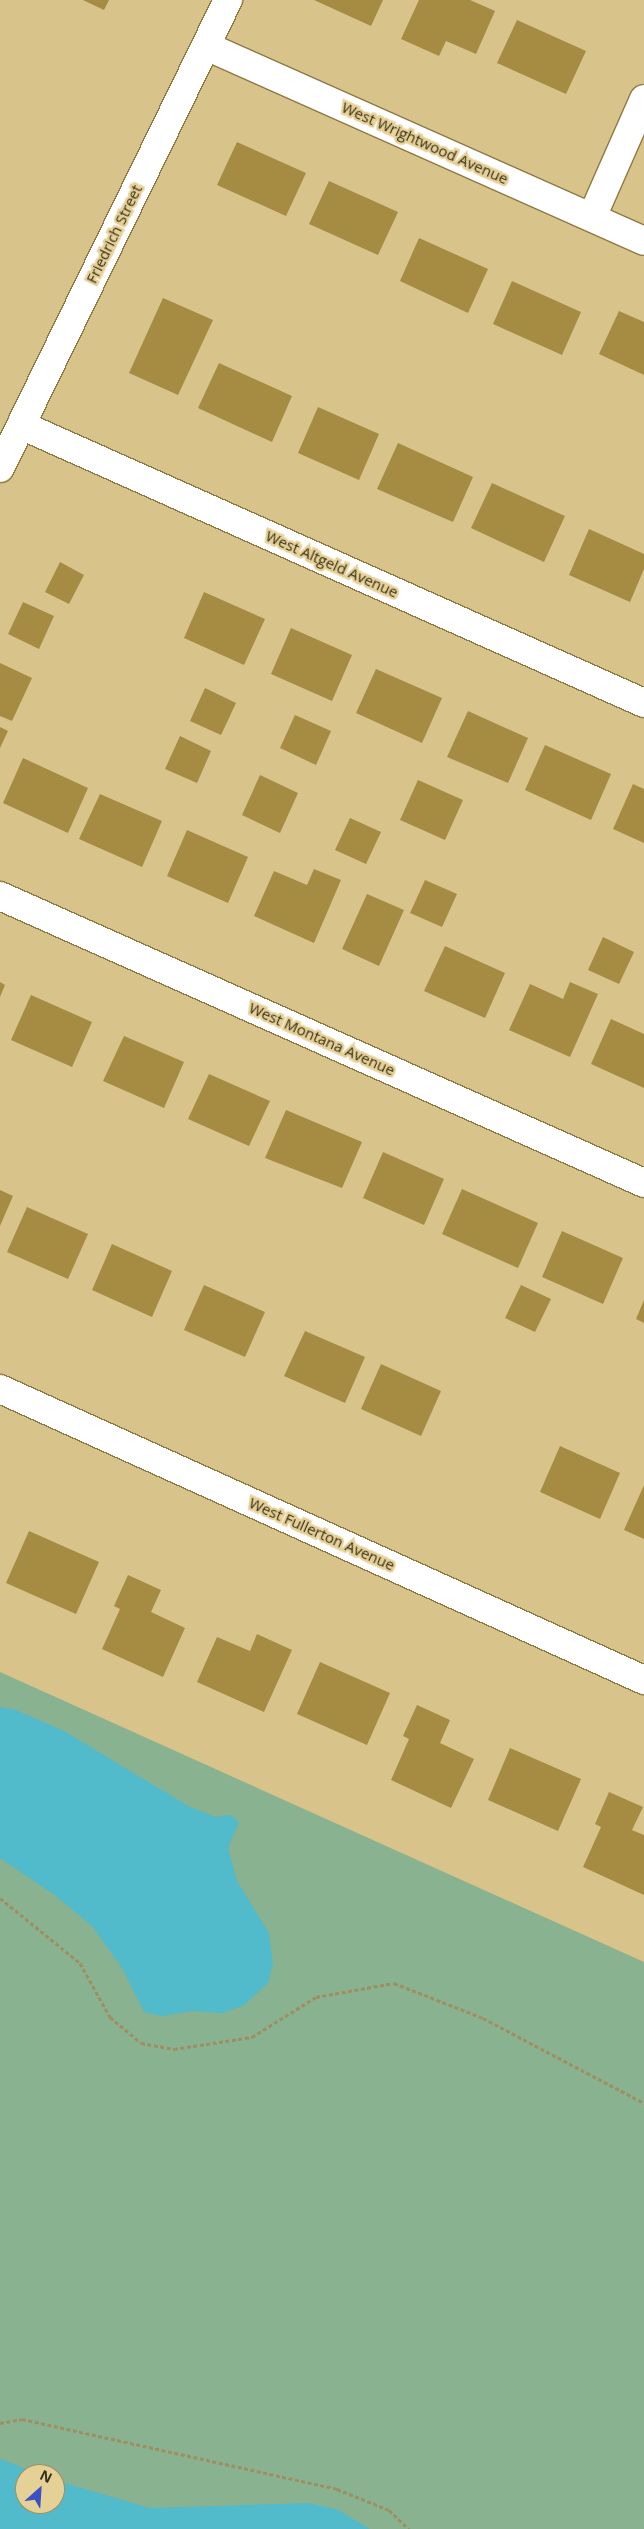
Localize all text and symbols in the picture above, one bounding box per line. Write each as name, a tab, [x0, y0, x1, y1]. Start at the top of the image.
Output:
street label: West Wrightwood Avenue	[339, 98, 511, 188]
street label: Friedrich Street	[82, 182, 146, 286]
street label: West Altgeld Avenue	[263, 527, 401, 601]
street label: West Montana Avenue	[246, 999, 398, 1079]
street label: West Fullerton Avenue	[246, 1494, 398, 1574]
north arrow	[15, 2464, 65, 2514]
text: N	[37, 2465, 56, 2487]

